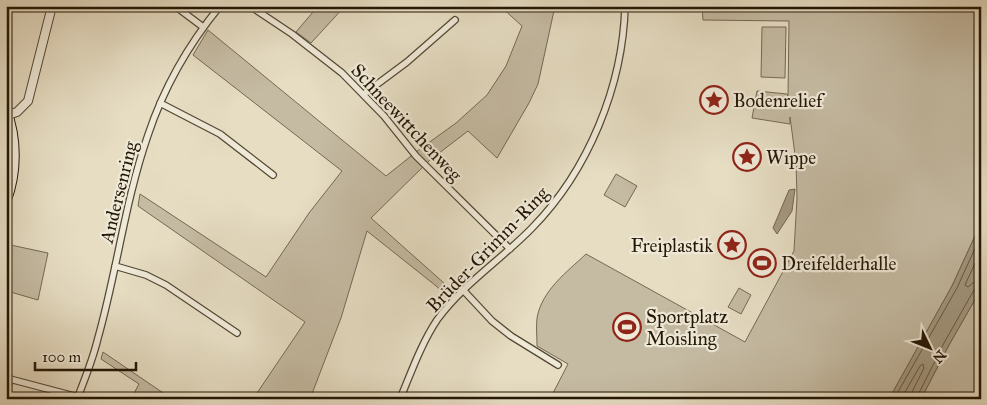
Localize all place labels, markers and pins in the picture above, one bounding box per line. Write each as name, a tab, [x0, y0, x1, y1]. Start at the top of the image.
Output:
place icon: Bodenrelief	[699, 85, 729, 115]
place label: Bodenrelief	[733, 89, 825, 112]
place icon: Wippe	[732, 142, 762, 172]
place label: Wippe	[766, 146, 816, 169]
place icon: Freiplastik	[717, 230, 747, 260]
place label: Freiplastik	[631, 234, 713, 257]
sports icon: Dreifelderhalle	[747, 248, 777, 278]
place label: Dreifelderhalle	[781, 252, 897, 275]
place label: Sportplatz Moisling	[646, 305, 728, 351]
sports icon: Sportplatz Moisling	[612, 312, 642, 342]

